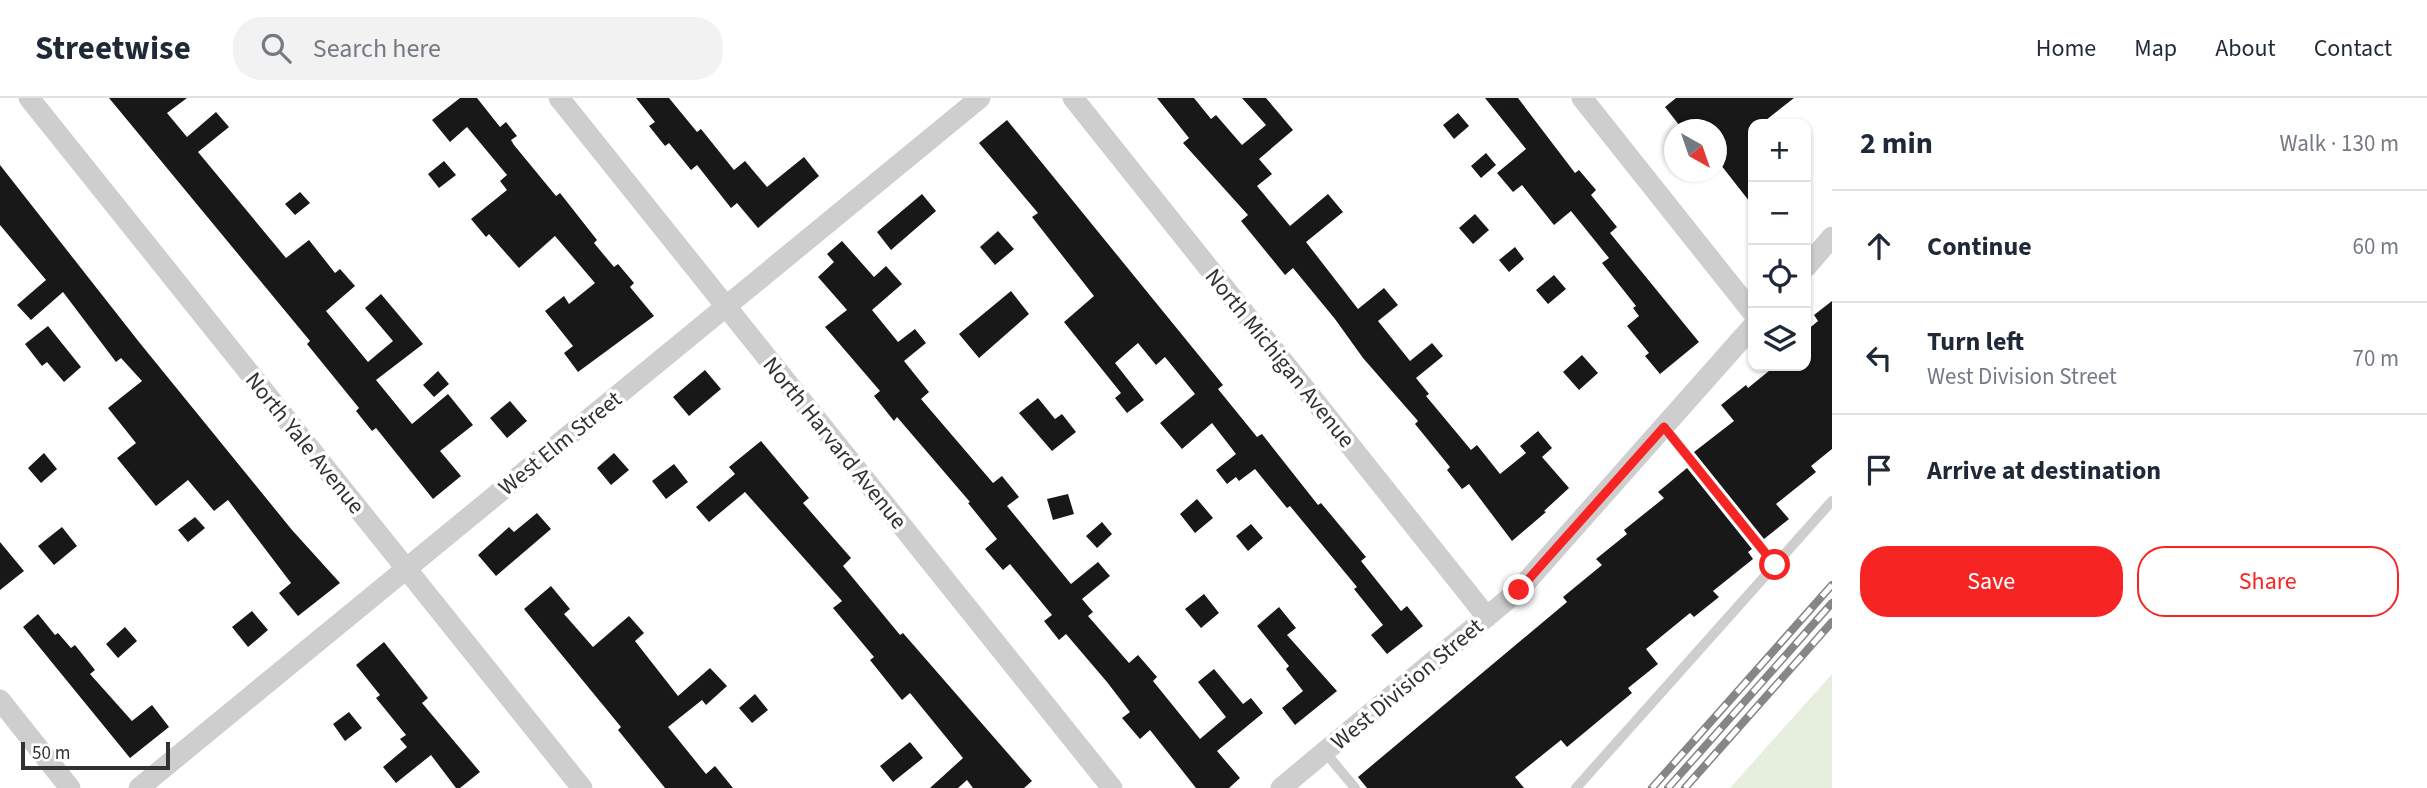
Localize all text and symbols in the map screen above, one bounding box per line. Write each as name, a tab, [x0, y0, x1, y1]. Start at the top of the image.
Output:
search box	[233, 17, 723, 80]
text: Streetwise	[35, 25, 191, 72]
icon: search	[257, 29, 295, 67]
text: Search here	[313, 30, 441, 67]
text: Home	[2036, 31, 2096, 66]
text: Map	[2134, 31, 2177, 66]
text: About	[2215, 31, 2276, 66]
text: Contact	[2314, 31, 2392, 66]
north arrow	[1664, 119, 1727, 182]
map controls	[1748, 119, 1811, 371]
button: +	[1748, 119, 1811, 182]
text: 2 min	[1860, 122, 1933, 165]
text: Walk · 130 m	[2280, 127, 2399, 160]
button: −	[1748, 182, 1811, 245]
icon: ahead	[1860, 227, 1898, 265]
text: Continue	[1927, 228, 2032, 265]
text: 60 m	[2352, 230, 2399, 263]
button: locate	[1748, 245, 1811, 308]
street label: North Michigan Avenue	[1197, 261, 1363, 455]
button: layers	[1748, 308, 1811, 371]
text: Turn left	[1927, 323, 2024, 360]
icon: left	[1860, 339, 1898, 377]
text: 70 m	[2352, 342, 2399, 375]
street label: North Harvard Avenue	[755, 350, 915, 536]
text: West Division Street	[1927, 360, 2117, 393]
street label: North Yale Avenue	[237, 365, 373, 521]
street label: West Elm Street	[491, 383, 629, 503]
icon: arrive	[1860, 451, 1898, 489]
text: Arrive at destination	[1927, 452, 2161, 489]
button: Save	[1860, 546, 2123, 617]
button: Share	[2137, 546, 2399, 617]
route start	[1759, 549, 1790, 580]
route end	[1503, 574, 1534, 605]
street label: West Division Street	[1324, 610, 1490, 758]
scale bar	[21, 739, 170, 771]
text: 50 m	[32, 740, 70, 767]

